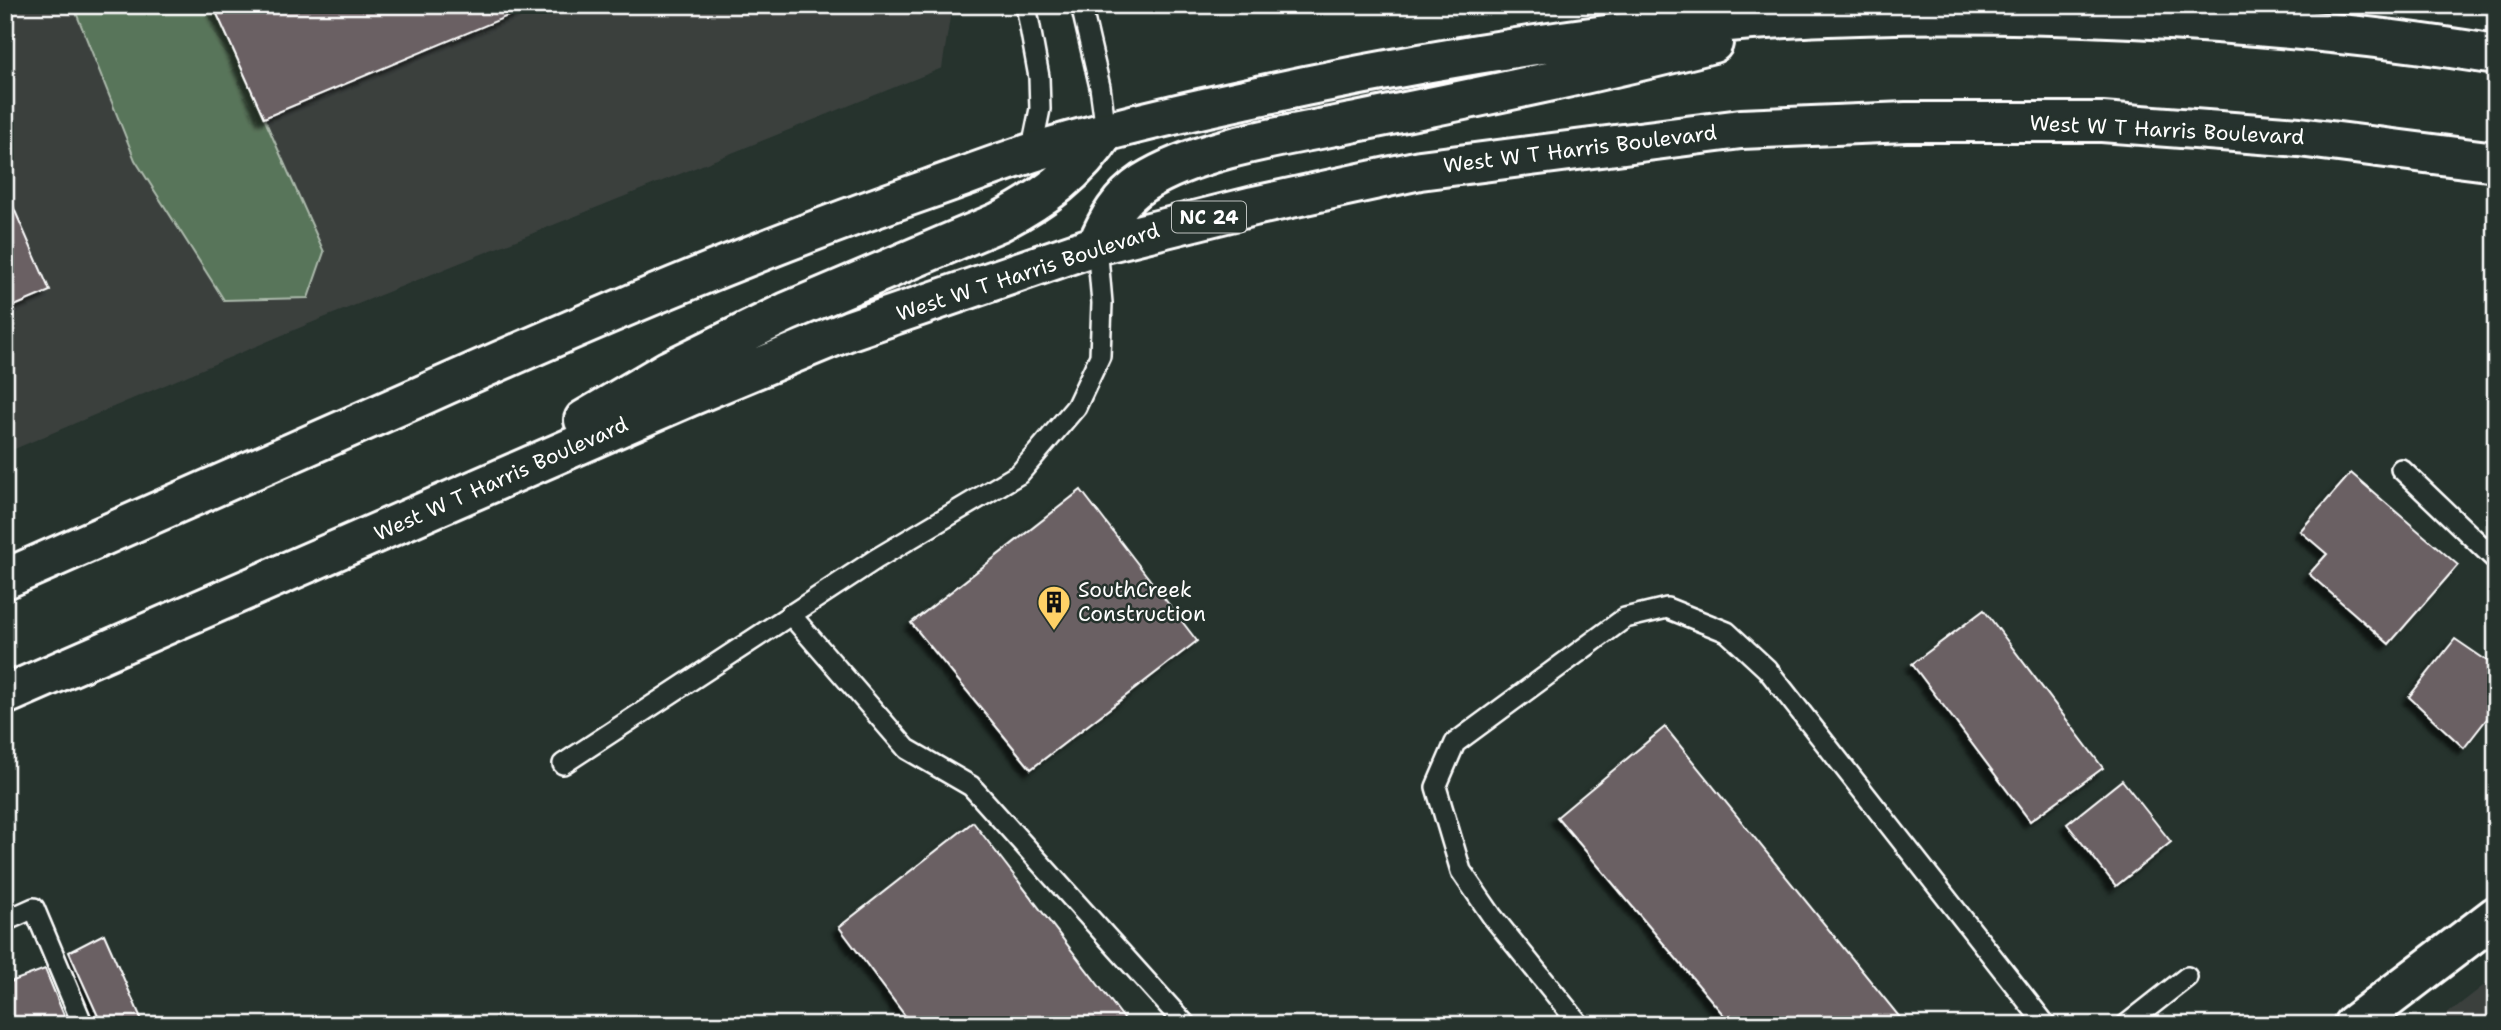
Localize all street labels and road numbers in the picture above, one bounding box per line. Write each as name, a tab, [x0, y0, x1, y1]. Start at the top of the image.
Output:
street label: West W T Harris Boulevard	[2029, 109, 2305, 151]
street label: West W T Harris Boulevard	[1442, 118, 1718, 180]
road number: NC 24	[1172, 202, 1246, 232]
street label: West W T Harris Boulevard	[893, 216, 1163, 328]
street label: West W T Harris Boulevard	[370, 410, 632, 548]

